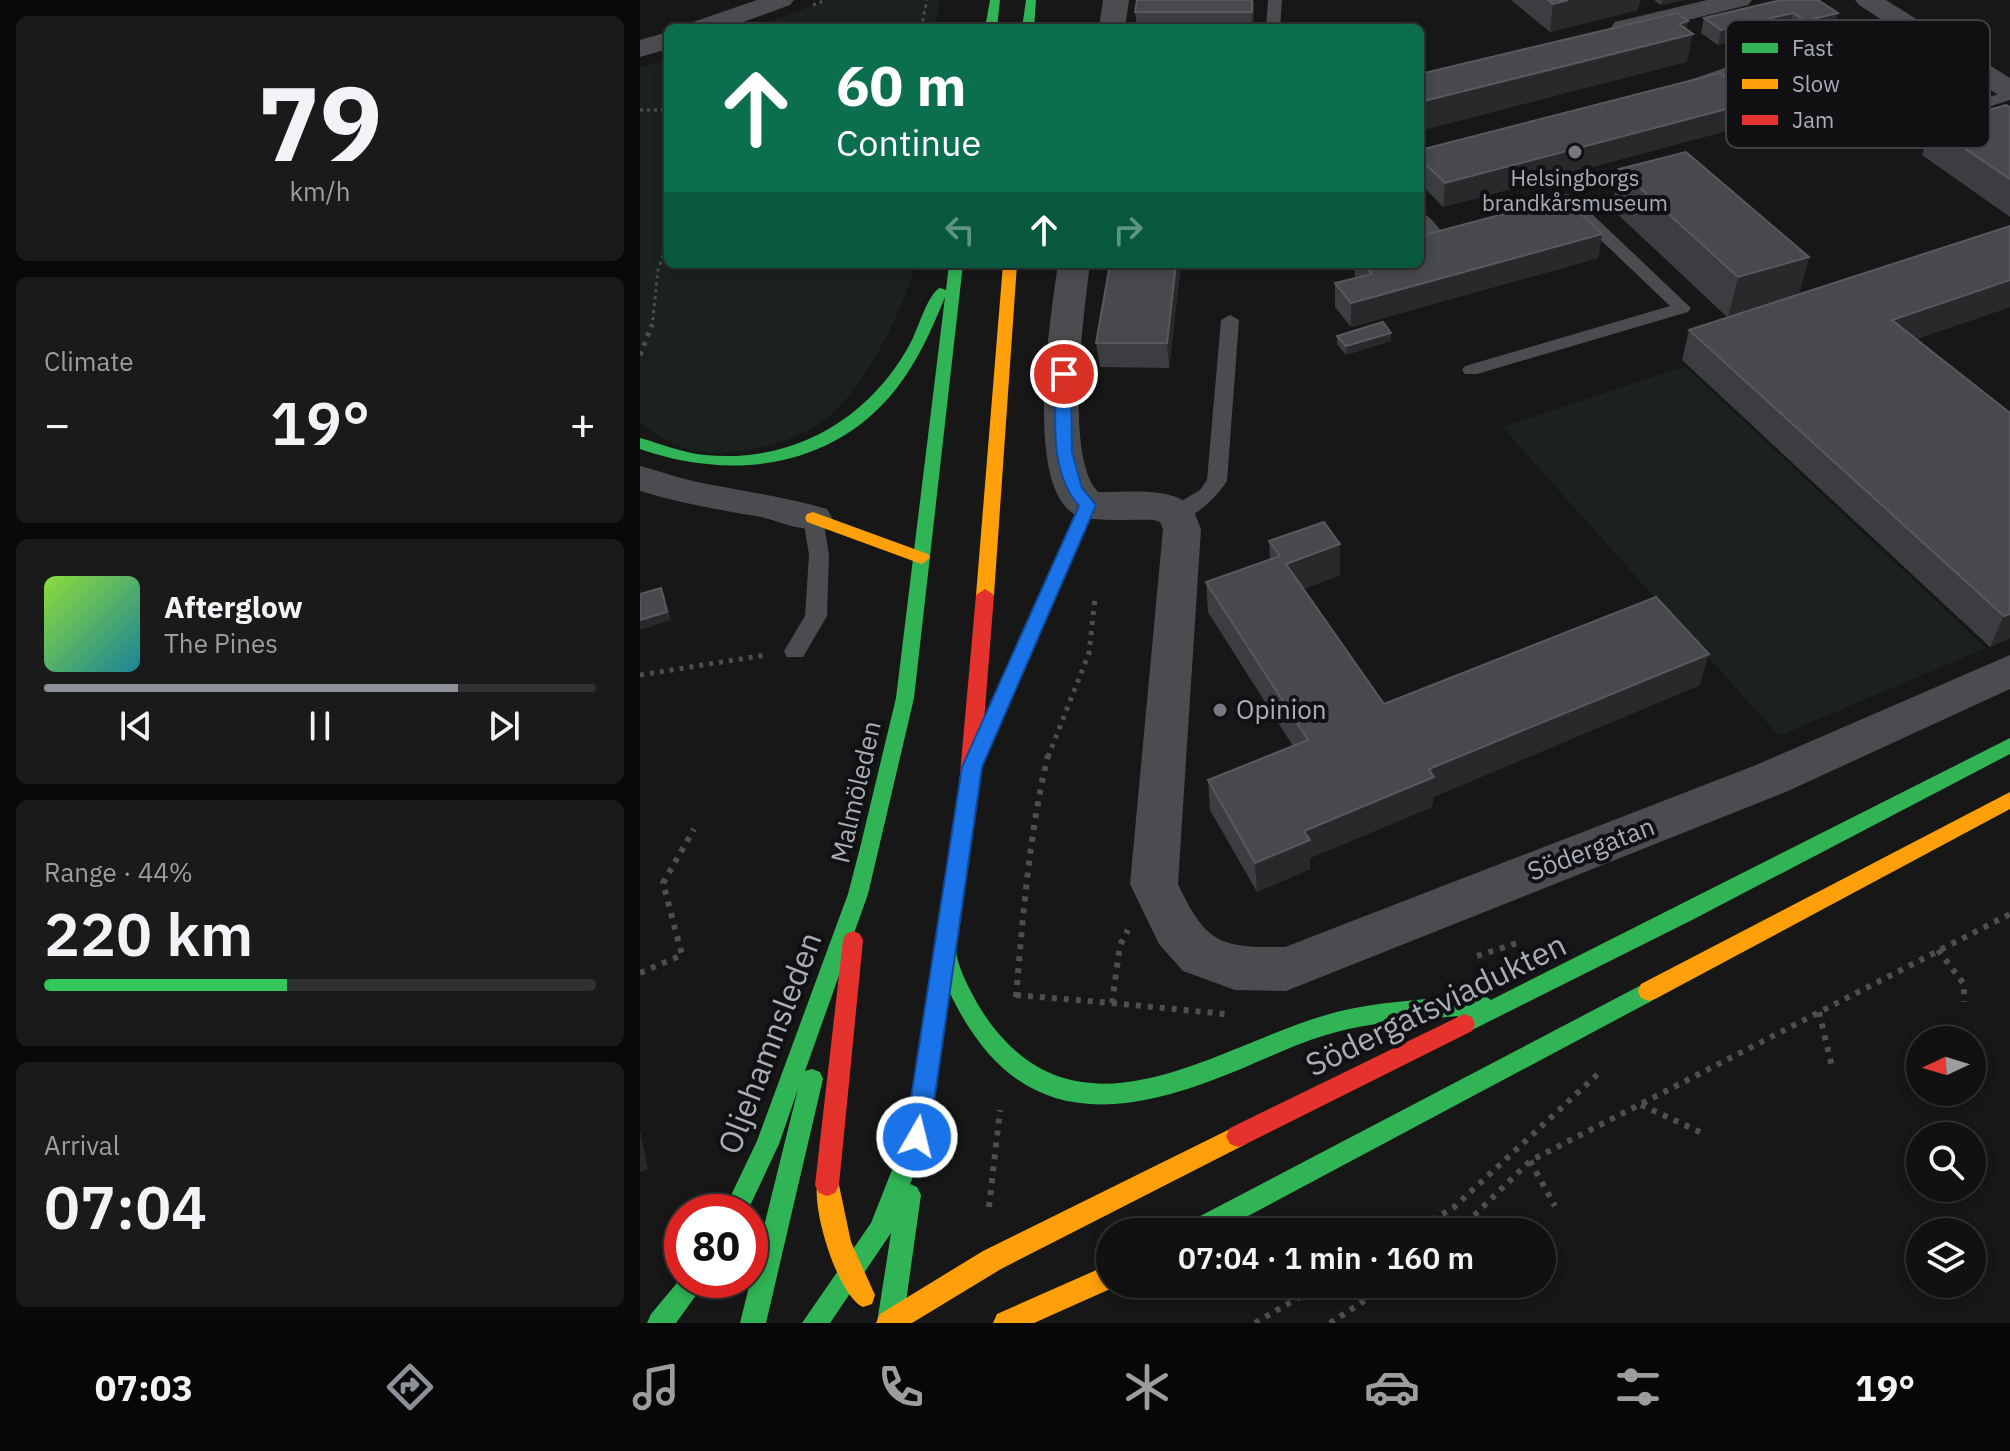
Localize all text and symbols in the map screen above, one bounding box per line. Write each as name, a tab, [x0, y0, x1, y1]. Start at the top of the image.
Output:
legend	[1726, 20, 1990, 148]
text: Fast	[1792, 33, 1833, 62]
text: 60 m	[836, 49, 966, 121]
text: 79	[258, 54, 382, 190]
icon: ahead	[704, 56, 808, 160]
text: Slow	[1792, 69, 1840, 98]
text: Jam	[1792, 105, 1834, 134]
text: Continue	[836, 119, 981, 166]
marker: Helsingborgs brandkårsmuseum	[1566, 143, 1584, 161]
place label: Helsingborgs brandkårsmuseum	[1482, 163, 1668, 217]
text: km/h	[289, 174, 351, 208]
icon: left	[938, 208, 982, 252]
icon: ahead	[1022, 208, 1066, 252]
icon: right	[1106, 208, 1150, 252]
pin	[1030, 340, 1098, 408]
text: Climate	[44, 344, 134, 378]
icon: arrive	[1042, 352, 1086, 396]
text: 19°	[270, 383, 370, 462]
text: −	[44, 395, 70, 452]
text: +	[570, 395, 596, 452]
text: Afterglow	[164, 587, 303, 626]
text: The Pines	[164, 626, 278, 660]
place label: Opinion	[1236, 692, 1327, 726]
marker: Opinion	[1211, 701, 1229, 719]
icon: previous	[114, 704, 158, 748]
icon: pause	[298, 704, 342, 748]
icon: next	[482, 704, 526, 748]
street label: Malmöleden	[822, 717, 888, 866]
street label: Södergatan	[1522, 808, 1659, 888]
text: Range · 44%	[44, 855, 193, 889]
text: 220 km	[44, 894, 253, 973]
street label: Södergatsviadukten	[1298, 923, 1573, 1085]
street label: Oljehamnsleden	[707, 926, 831, 1160]
north arrow	[1906, 1026, 1986, 1106]
map controls	[1906, 1026, 1986, 1298]
position arrow	[875, 1095, 959, 1179]
button: search	[1906, 1122, 1986, 1202]
text: Arrival	[44, 1128, 120, 1162]
text: 07:04	[44, 1167, 207, 1246]
speed limit sign: 80	[664, 1194, 768, 1298]
button: layers	[1906, 1218, 1986, 1298]
text: 07:04 · 1 min · 160 m	[1178, 1238, 1474, 1277]
icon: directions	[382, 1359, 438, 1415]
icon: music	[628, 1359, 684, 1415]
icon: phone	[873, 1359, 929, 1415]
icon: climate	[1119, 1359, 1175, 1415]
icon: car	[1364, 1359, 1420, 1415]
icon: filters	[1610, 1359, 1666, 1415]
text: 07:03	[95, 1364, 193, 1411]
text: 19°	[1855, 1364, 1915, 1411]

